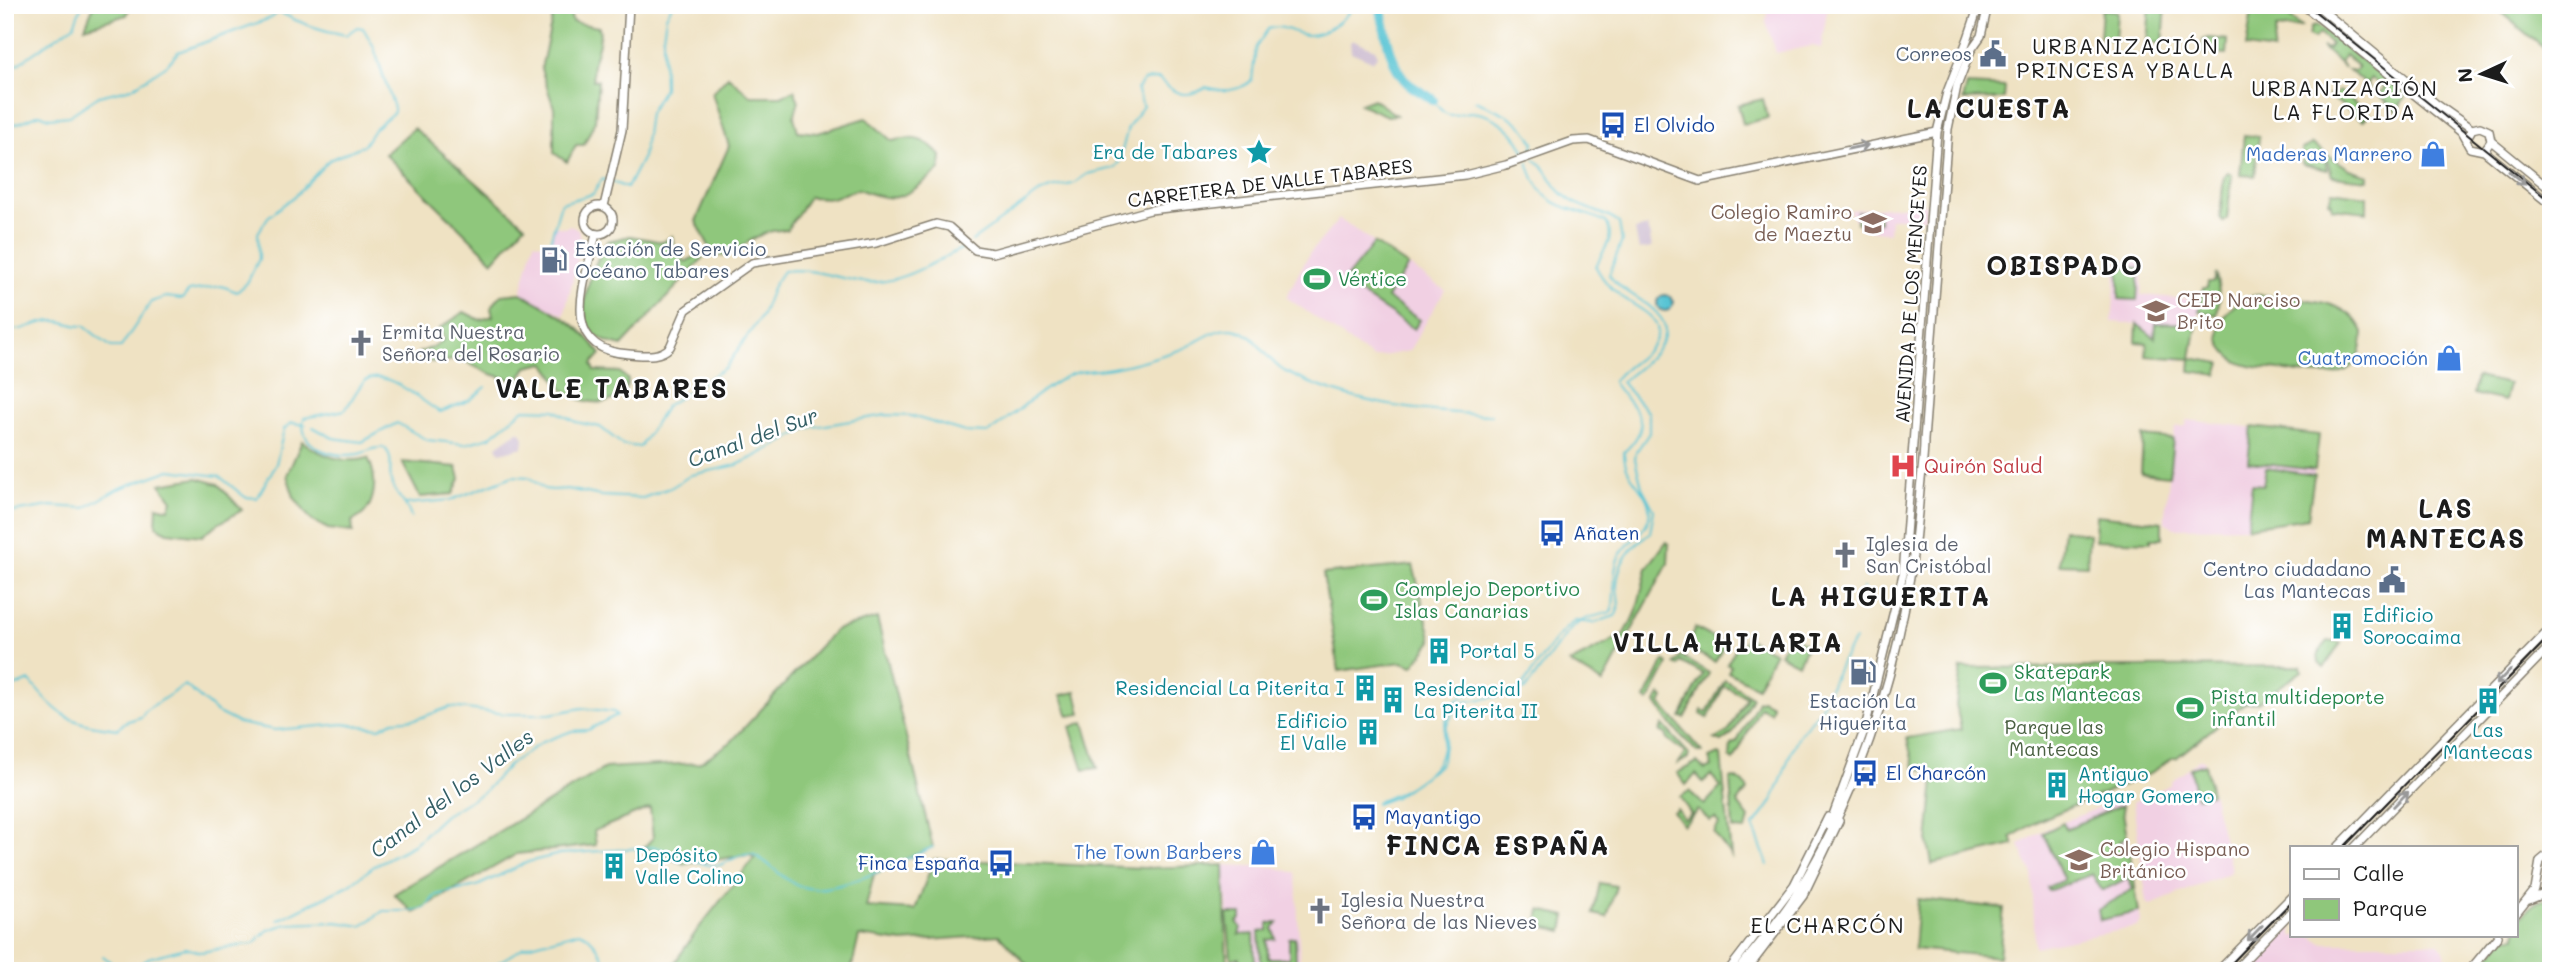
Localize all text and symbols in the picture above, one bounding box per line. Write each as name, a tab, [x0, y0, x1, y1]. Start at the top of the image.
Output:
district label: URBANIZACIÓN PRINCESA YBALLA	[2016, 32, 2236, 83]
north arrow	[2448, 38, 2518, 108]
public building icon: Correos	[1978, 39, 2008, 69]
place label: Correos	[1896, 41, 1972, 66]
text: N	[2452, 67, 2478, 83]
district label: URBANIZACIÓN LA FLORIDA	[2251, 74, 2439, 125]
district label: LA CUESTA	[1907, 91, 2071, 125]
bus stop icon: El Olvido	[1598, 110, 1628, 140]
place label: El Olvido	[1634, 112, 1715, 137]
place icon: Era de Tabares	[1244, 137, 1274, 167]
place label: Era de Tabares	[1093, 139, 1238, 164]
shop icon: Maderas Marrero	[2418, 139, 2448, 169]
one-way arrow	[1846, 140, 1869, 154]
place label: Maderas Marrero	[2246, 141, 2412, 166]
street label: CARRETERA DE VALLE TABARES	[1126, 153, 1414, 212]
street label: AVENIDA DE LOS MENCEYES	[1889, 164, 1932, 424]
one-way arrow	[2508, 170, 2526, 186]
place label: Colegio Ramiro de Maeztu	[1711, 199, 1852, 246]
school or university icon: Colegio Ramiro de Maeztu	[1858, 208, 1888, 238]
place label: Estación de Servicio Océano Tabares	[575, 236, 766, 283]
fuel station icon: Estación de Servicio Océano Tabares	[539, 245, 569, 275]
district label: OBISPADO	[1986, 248, 2144, 282]
sports icon: Vértice	[1302, 264, 1332, 294]
place label: Vértice	[1338, 266, 1407, 291]
place label: CEIP Narciso Brito	[2177, 287, 2300, 334]
school or university icon: CEIP Narciso Brito	[2141, 296, 2171, 326]
place label: Ermita Nuestra Señora del Rosario	[382, 319, 560, 366]
church icon: Ermita Nuestra Señora del Rosario	[346, 328, 376, 358]
shop icon: Cuatromoción	[2434, 343, 2464, 373]
place label: Cuatromoción	[2298, 345, 2428, 370]
district label: VALLE TABARES	[495, 371, 729, 405]
water label: Canal del Sur	[684, 400, 821, 473]
hospital icon: Quirón Salud	[1888, 451, 1918, 481]
place label: Quirón Salud	[1924, 453, 2042, 478]
district label: LAS MANTECAS	[2366, 491, 2526, 555]
bus stop icon: Añaten	[1537, 518, 1567, 548]
place label: Añaten	[1573, 520, 1639, 545]
place label: Iglesia de San Cristóbal	[1866, 531, 1992, 578]
church icon: Iglesia de San Cristóbal	[1830, 540, 1860, 570]
place label: Centro ciudadano Las Mantecas	[2203, 556, 2371, 603]
public building icon: Centro ciudadano Las Mantecas	[2377, 565, 2407, 595]
place label: Complejo Deportivo Islas Canarias	[1395, 576, 1580, 623]
district label: LA HIGUERITA	[1771, 579, 1991, 613]
sports icon: Complejo Deportivo Islas Canarias	[1359, 585, 1389, 615]
place label: Edificio Sorocaima	[2363, 602, 2462, 649]
building icon: Edificio Sorocaima	[2327, 611, 2357, 641]
district label: VILLA HILARIA	[1613, 625, 1843, 659]
building icon: Portal 5	[1424, 636, 1454, 666]
place label: Portal 5	[1460, 638, 1535, 663]
fuel station icon: Estación La Higuerita	[1848, 657, 1878, 687]
place label: Skatepark Las Mantecas	[2014, 659, 2141, 706]
sports icon: Skatepark Las Mantecas	[1978, 668, 2008, 698]
one-way arrow	[2495, 668, 2512, 685]
building icon: Residencial La Piterita I	[1350, 673, 1380, 703]
place label: Residencial La Piterita I	[1116, 675, 1344, 700]
place label: Residencial La Piterita II	[1414, 676, 1538, 723]
place label: Pista multideporte infantil	[2211, 684, 2385, 731]
building icon: Residencial La Piterita II	[1378, 685, 1408, 715]
building icon: Las Mantecas	[2473, 686, 2503, 716]
place label: Estación La Higuerita	[1809, 688, 1917, 735]
sports icon: Pista multideporte infantil	[2175, 693, 2205, 723]
place label: Edificio El Valle	[1277, 708, 1347, 755]
park label: Parque las Mantecas	[2004, 714, 2104, 761]
building icon: Edificio El Valle	[1353, 717, 1383, 747]
place label: Las Mantecas	[2443, 717, 2533, 764]
water label: Canal del los Valles	[364, 722, 539, 863]
bus stop icon: El Charcón	[1850, 758, 1880, 788]
place label: El Charcón	[1886, 760, 1986, 785]
place label: Antiguo Hogar Gomero	[2078, 761, 2214, 808]
building icon: Antiguo Hogar Gomero	[2042, 770, 2072, 800]
one-way arrow	[2392, 791, 2409, 808]
bus stop icon: Mayantigo	[1349, 802, 1379, 832]
place label: Mayantigo	[1385, 804, 1481, 829]
district label: FINCA ESPAÑA	[1385, 828, 1611, 862]
place label: Colegio Hispano Británico	[2100, 836, 2250, 883]
shop icon: The Town Barbers	[1248, 837, 1278, 867]
place label: The Town Barbers	[1074, 839, 1242, 864]
place label: Depósito Valle Colino	[635, 842, 744, 889]
school or university icon: Colegio Hispano Británico	[2064, 845, 2094, 875]
legend	[2290, 846, 2518, 937]
bus stop icon: Finca España	[986, 848, 1016, 878]
place label: Finca España	[858, 850, 980, 875]
building icon: Depósito Valle Colino	[599, 851, 629, 881]
text: Calle	[2353, 859, 2405, 886]
place label: Iglesia Nuestra Señora de las Nieves	[1341, 887, 1537, 934]
text: Parque	[2353, 894, 2427, 921]
church icon: Iglesia Nuestra Señora de las Nieves	[1305, 896, 1335, 926]
district label: EL CHARCÓN	[1751, 911, 1905, 938]
one-way arrow	[2247, 924, 2264, 941]

